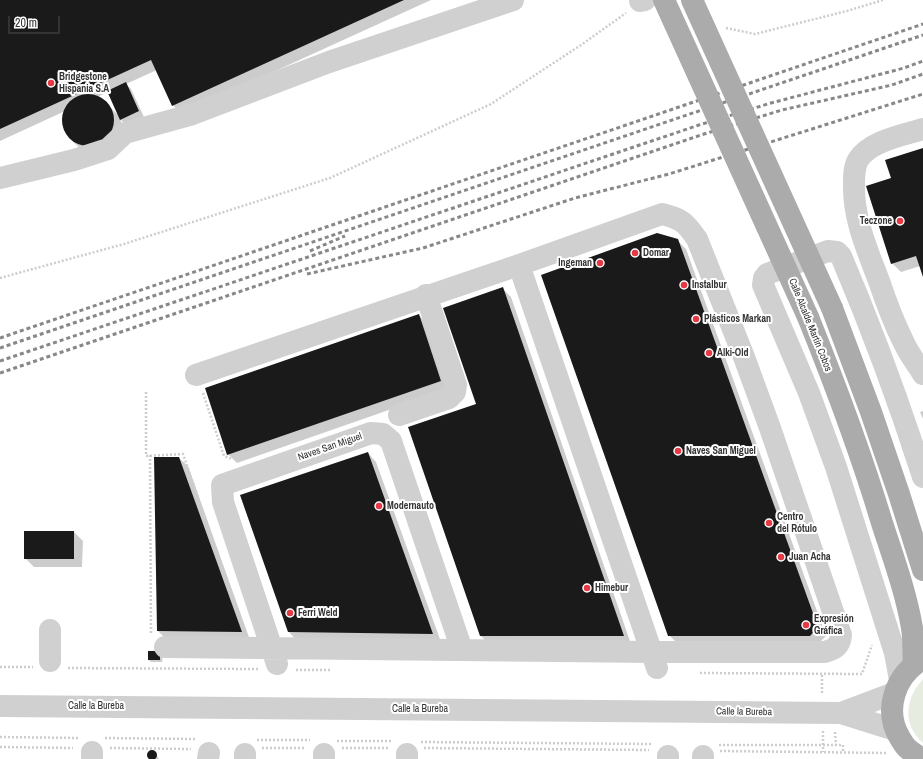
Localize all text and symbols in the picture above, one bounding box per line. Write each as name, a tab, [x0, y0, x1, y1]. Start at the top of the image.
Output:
scale bar	[10, 8, 62, 34]
text: 20 m	[15, 15, 37, 31]
place label: Bridgestone Hispania S.A	[59, 71, 109, 94]
marker: Bridgestone Hispania S.A	[46, 78, 56, 88]
place label: Teczone	[860, 215, 892, 227]
marker: Teczone	[895, 216, 905, 226]
place label: Domar	[643, 247, 669, 259]
marker: Domar	[630, 248, 640, 258]
place label: Ingeman	[558, 257, 592, 269]
marker: Ingeman	[595, 258, 605, 268]
street label: Calle Alcalde Martín Cobos	[786, 277, 834, 373]
place label: Instalbur	[692, 279, 727, 291]
marker: Instalbur	[679, 280, 689, 290]
place label: Plásticos Markan	[704, 313, 771, 325]
marker: Plásticos Markan	[691, 314, 701, 324]
place label: Alki-Old	[717, 347, 748, 359]
marker: Alki-Old	[704, 348, 714, 358]
street label: Naves San Miguel	[296, 430, 364, 464]
place label: Naves San Miguel	[686, 445, 756, 457]
marker: Naves San Miguel	[673, 446, 683, 456]
place label: Modernauto	[387, 500, 434, 512]
marker: Modernauto	[374, 501, 384, 511]
place label: Centro del Rótulo	[777, 511, 817, 534]
marker: Centro del Rótulo	[764, 518, 774, 528]
place label: Juan Acha	[789, 551, 830, 563]
marker: Juan Acha	[776, 552, 786, 562]
place label: Himebur	[595, 582, 628, 594]
marker: Himebur	[582, 583, 592, 593]
place label: Ferri Weld	[298, 607, 338, 619]
marker: Ferri Weld	[285, 608, 295, 618]
place label: Expresión Gráfica	[814, 613, 854, 636]
marker: Expresión Gráfica	[801, 620, 811, 630]
street label: Calle la Bureba	[68, 700, 124, 712]
street label: Calle la Bureba	[392, 703, 448, 715]
street label: Calle la Bureba	[716, 706, 772, 718]

